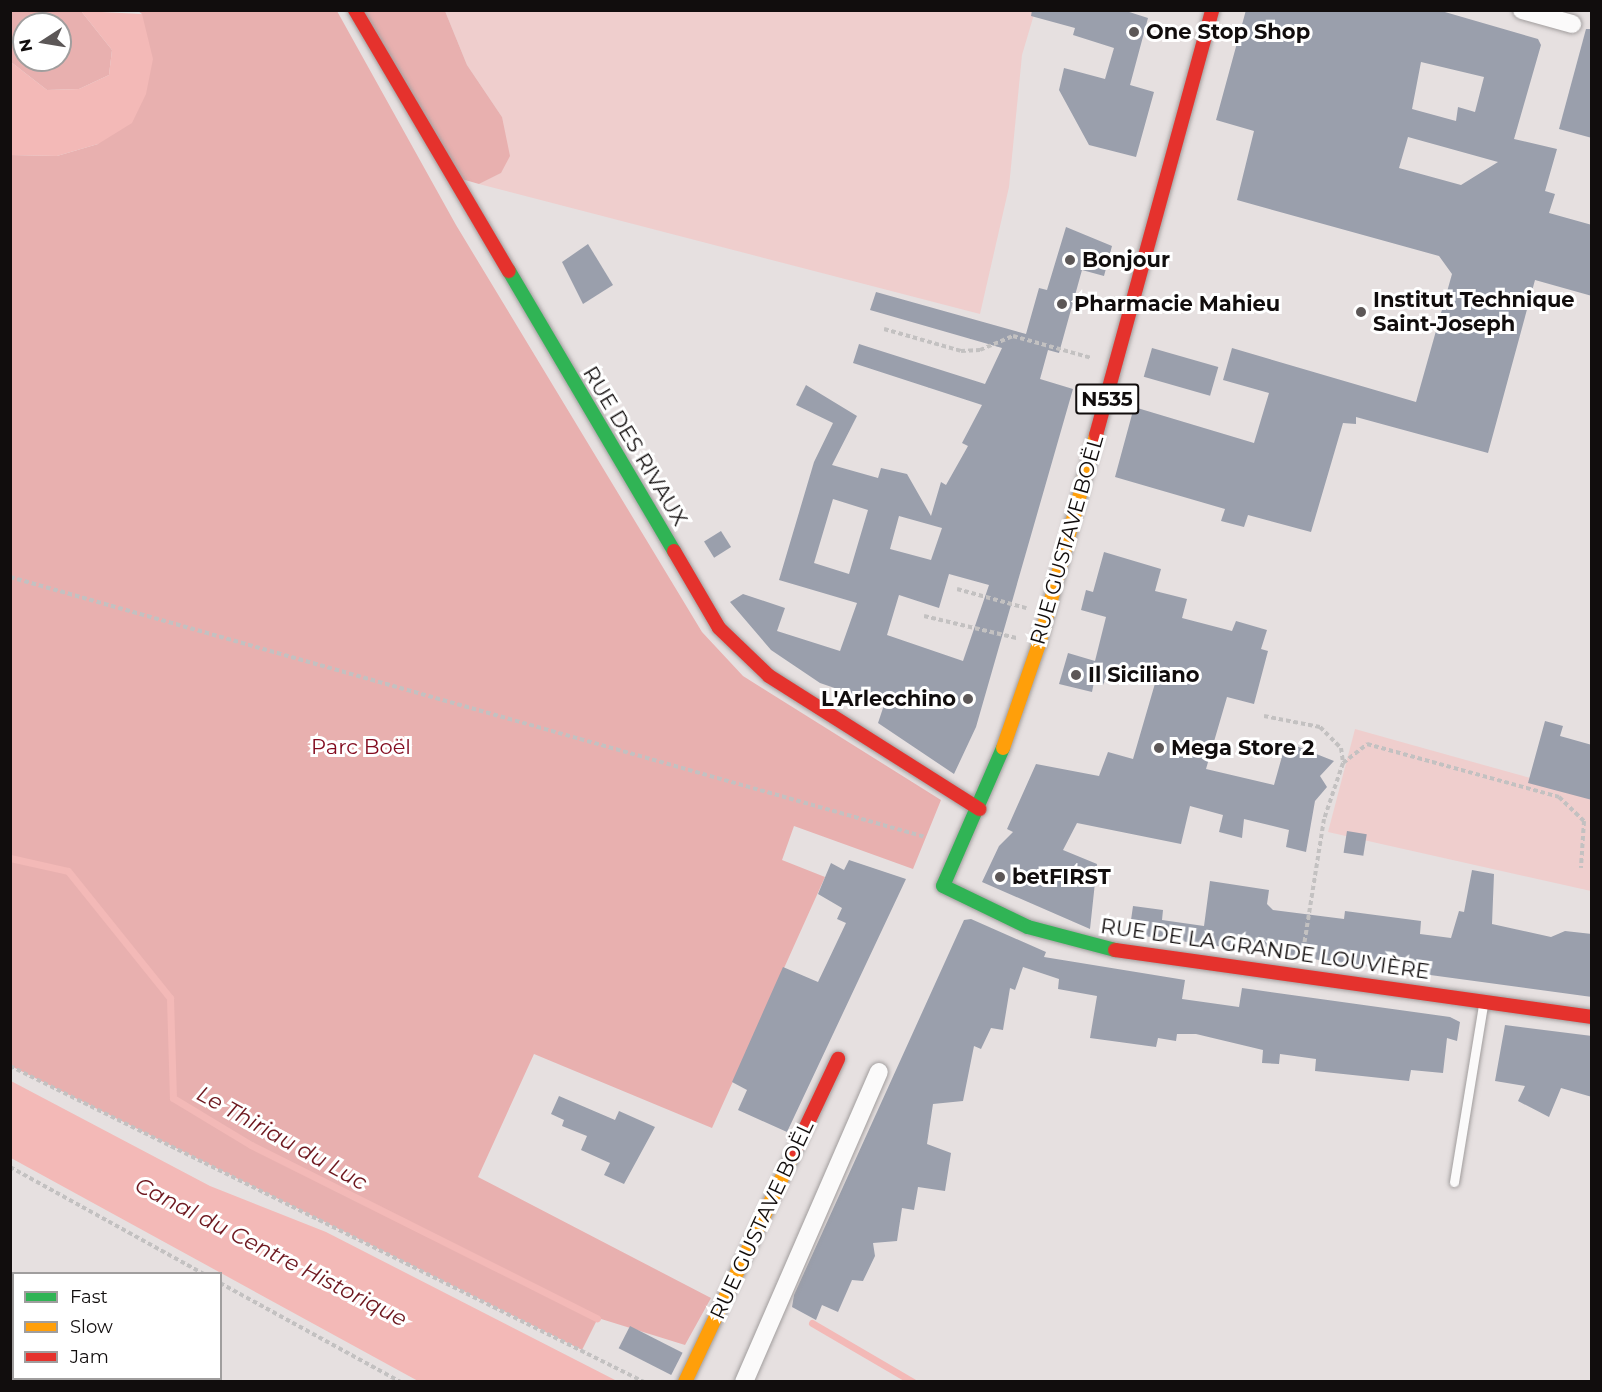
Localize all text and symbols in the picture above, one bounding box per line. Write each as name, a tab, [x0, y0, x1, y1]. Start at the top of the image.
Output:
north arrow	[12, 12, 72, 72]
place label: One Stop Shop	[1146, 19, 1310, 45]
marker: One Stop Shop	[1127, 25, 1141, 39]
text: N	[15, 37, 36, 54]
place label: Bonjour	[1082, 247, 1170, 273]
marker: Bonjour	[1063, 253, 1077, 267]
place label: Institut Technique Saint-Joseph	[1373, 287, 1575, 337]
place label: Pharmacie Mahieu	[1074, 291, 1280, 317]
marker: Pharmacie Mahieu	[1055, 297, 1069, 311]
marker: Institut Technique Saint-Joseph	[1354, 305, 1368, 319]
street label: RUE DES RIVAUX	[578, 362, 692, 530]
road number: N535	[1074, 382, 1140, 416]
street label: RUE GUSTAVE BOËL	[1025, 433, 1109, 647]
place label: Il Siciliano	[1088, 662, 1199, 688]
marker: Il Siciliano	[1069, 668, 1083, 682]
place label: L'Arlecchino	[821, 686, 956, 712]
marker: L'Arlecchino	[961, 692, 975, 706]
park label: Parc Boël	[311, 734, 411, 760]
place label: Mega Store 2	[1171, 735, 1314, 761]
marker: Mega Store 2	[1152, 741, 1166, 755]
place label: betFIRST	[1012, 864, 1111, 890]
marker: betFIRST	[993, 870, 1007, 884]
street label: RUE DE LA GRANDE LOUVIÈRE	[1099, 913, 1431, 985]
water label: Le Thiriau du Luc	[192, 1080, 372, 1196]
street label: RUE GUSTAVE BOËL	[705, 1117, 819, 1323]
water label: Canal du Centre Historique	[131, 1172, 411, 1332]
legend	[12, 1272, 222, 1380]
text: Fast	[70, 1286, 108, 1308]
text: Slow	[70, 1316, 113, 1338]
text: Jam	[70, 1346, 109, 1368]

